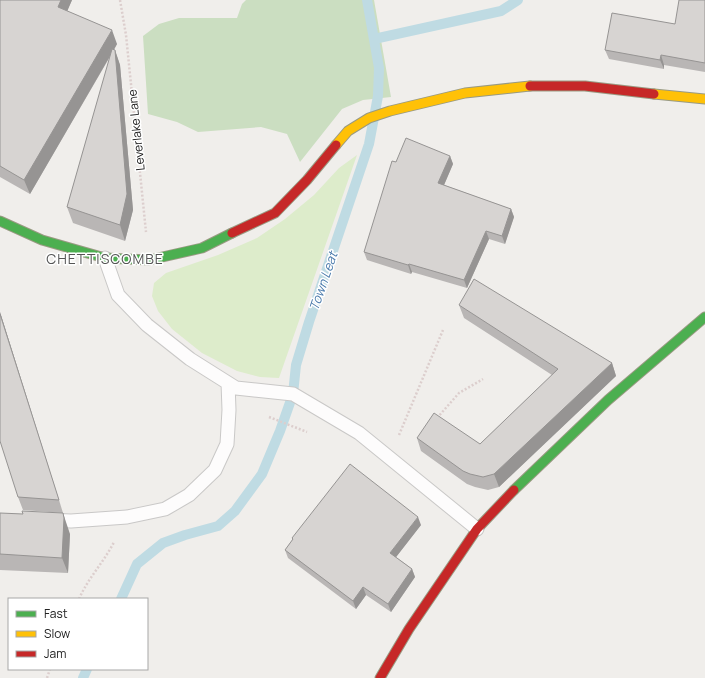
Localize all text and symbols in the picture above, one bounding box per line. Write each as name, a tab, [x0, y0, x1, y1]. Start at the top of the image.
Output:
street label: Leverlake Lane	[123, 88, 149, 172]
water label: Town Leat	[305, 248, 342, 313]
district label: CHETTISCOMBE	[46, 249, 164, 268]
legend	[8, 598, 148, 670]
text: Fast	[44, 605, 68, 622]
text: Slow	[44, 625, 70, 642]
text: Jam	[44, 645, 66, 662]

